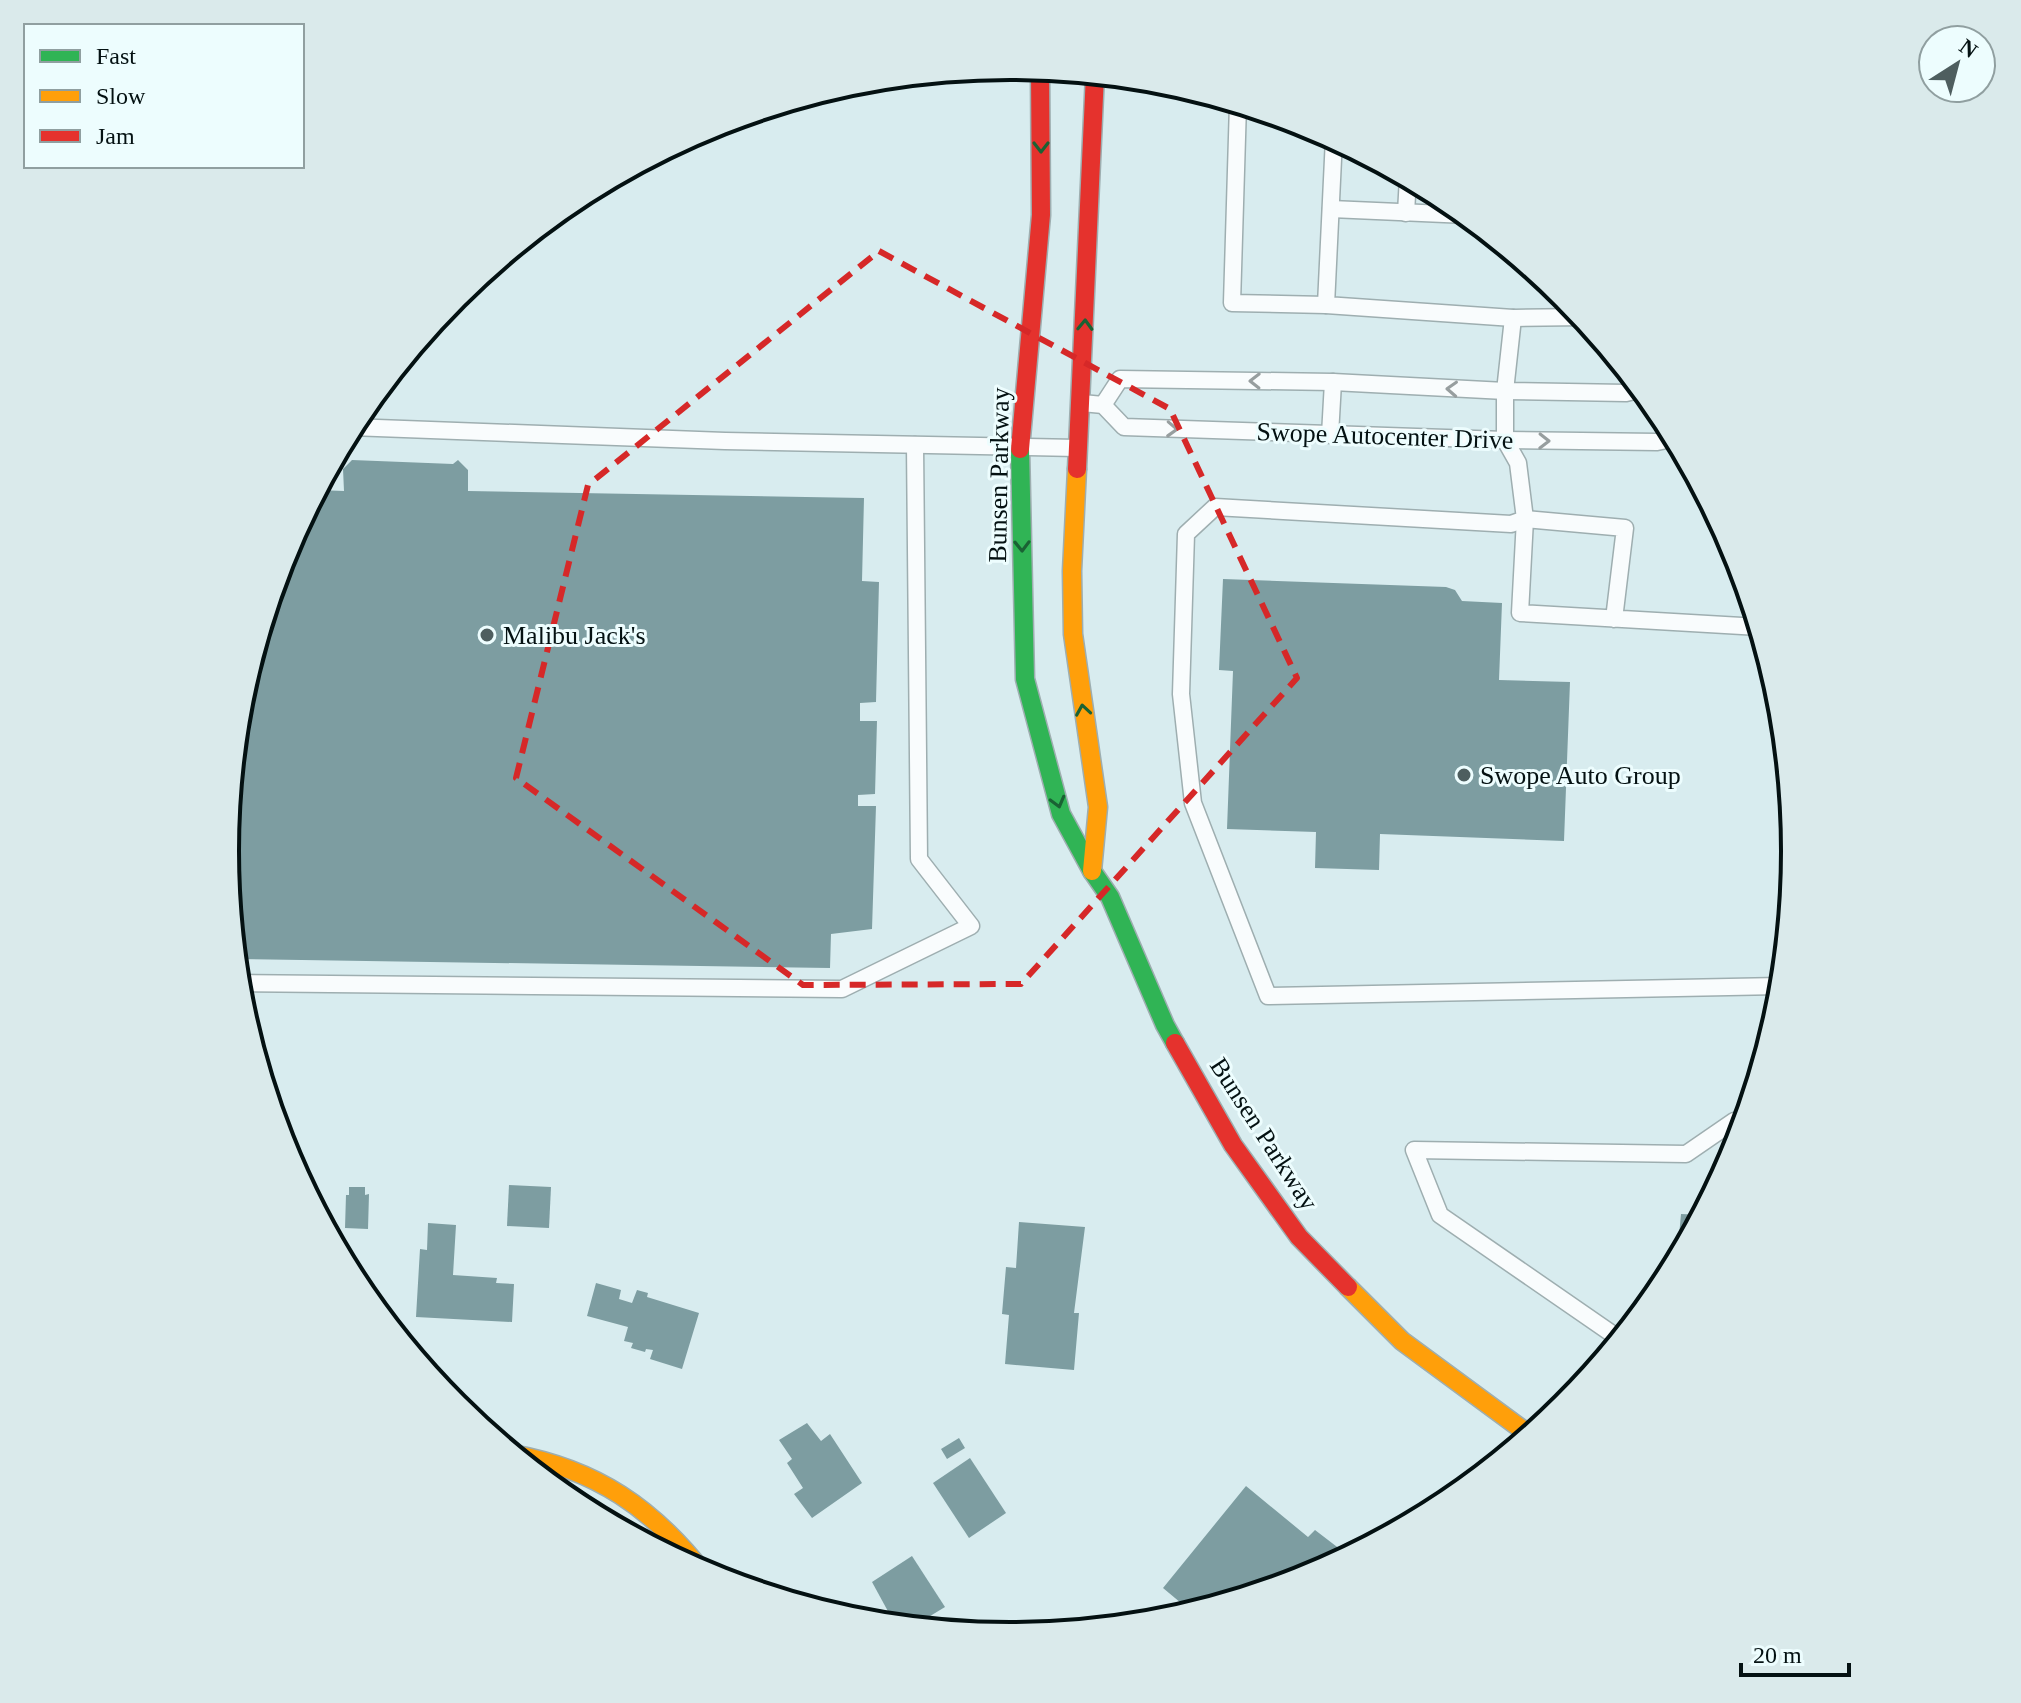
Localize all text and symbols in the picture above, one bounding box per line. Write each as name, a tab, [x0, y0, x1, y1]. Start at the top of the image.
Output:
legend	[24, 24, 304, 168]
north arrow	[1917, 24, 1997, 104]
text: N	[1955, 33, 1982, 63]
text: Fast	[96, 43, 136, 69]
text: Slow	[96, 83, 146, 109]
text: Jam	[96, 123, 135, 149]
one-way arrow	[1032, 141, 1050, 154]
one-way arrow	[1076, 318, 1093, 331]
one-way arrow	[1248, 372, 1261, 390]
one-way arrow	[1445, 380, 1458, 397]
street label: Bunsen Parkway	[983, 387, 1015, 563]
street label: Swope Autocenter Drive	[1256, 417, 1514, 455]
one-way arrow	[1166, 420, 1179, 437]
one-way arrow	[1538, 432, 1551, 450]
one-way arrow	[1013, 540, 1031, 553]
place label: Malibu Jack's	[503, 621, 646, 650]
marker: Malibu Jack's	[478, 626, 496, 644]
one-way arrow	[1075, 703, 1092, 717]
place label: Swope Auto Group	[1480, 761, 1681, 790]
marker: Swope Auto Group	[1455, 766, 1473, 784]
one-way arrow	[1048, 794, 1065, 808]
street label: Bunsen Parkway	[1204, 1053, 1324, 1215]
scale bar	[1741, 1627, 1849, 1677]
text: 20 m	[1753, 1642, 1802, 1668]

